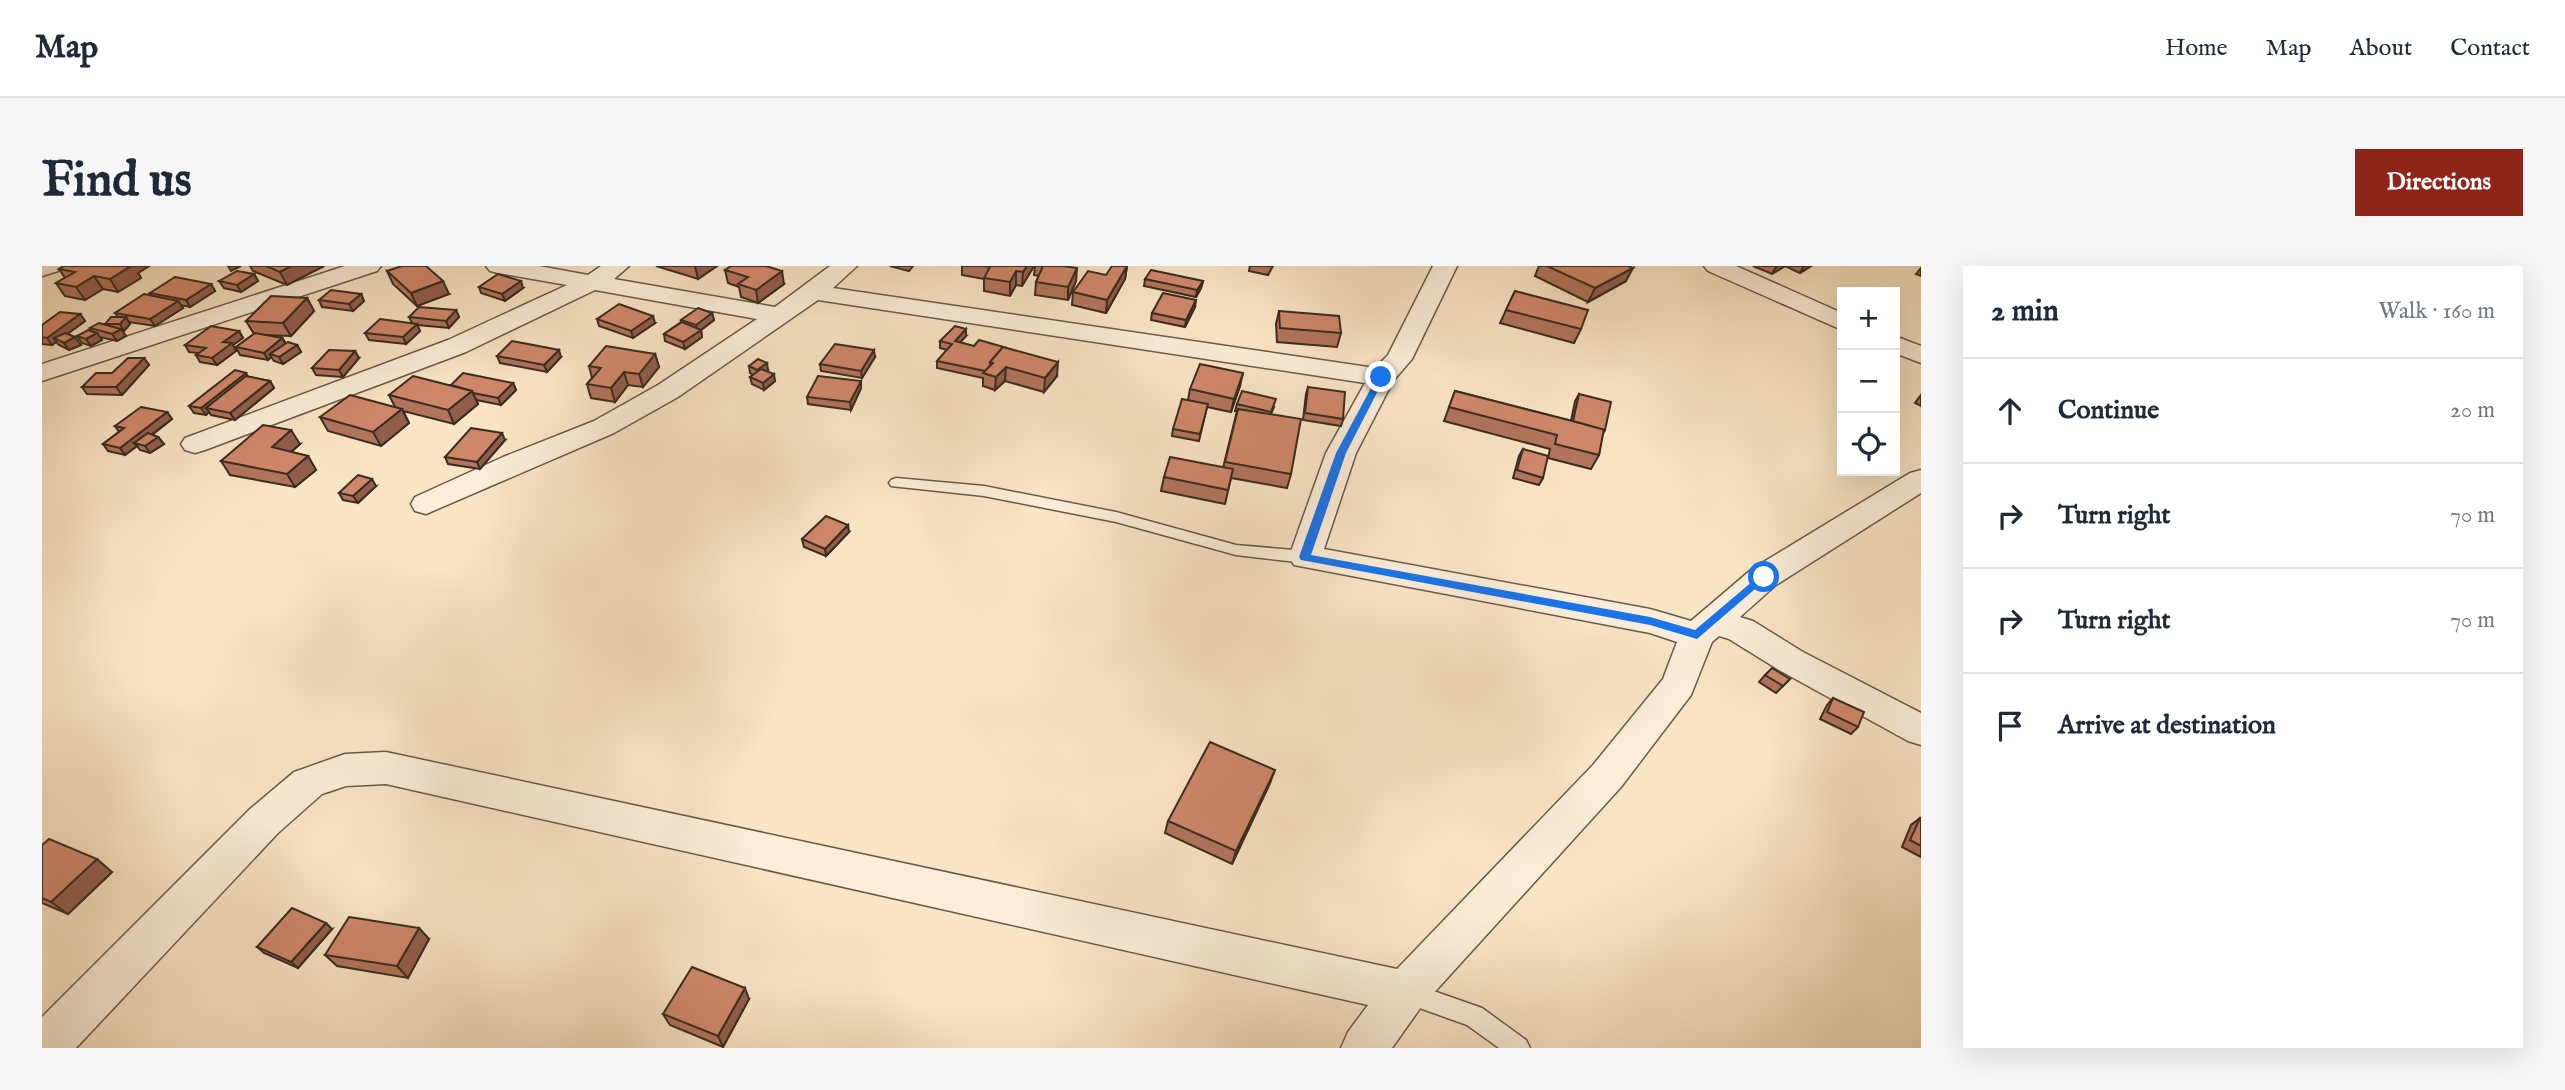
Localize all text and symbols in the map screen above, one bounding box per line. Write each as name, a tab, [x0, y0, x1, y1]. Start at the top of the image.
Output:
text: Map	[35, 27, 98, 69]
text: Home	[2165, 33, 2228, 64]
text: Map	[2266, 33, 2312, 64]
text: About	[2350, 33, 2412, 64]
text: Contact	[2450, 33, 2530, 64]
button: Directions	[2355, 149, 2523, 216]
text: Find us	[42, 151, 192, 213]
map controls	[1837, 287, 1900, 476]
button: +	[1837, 287, 1900, 350]
text: 2 min	[1991, 293, 2059, 331]
text: Walk · 160 m	[2378, 297, 2495, 326]
button: −	[1837, 350, 1900, 413]
route end	[1365, 361, 1396, 392]
icon: ahead	[1991, 392, 2029, 430]
text: Continue	[2058, 394, 2159, 427]
text: 20 m	[2450, 396, 2495, 425]
button: locate	[1837, 413, 1900, 476]
icon: right	[1991, 497, 2029, 535]
text: Turn right	[2058, 499, 2171, 532]
text: 70 m	[2450, 501, 2495, 530]
route start	[1748, 561, 1779, 592]
icon: right	[1991, 602, 2029, 640]
text: Turn right	[2058, 604, 2171, 637]
text: 70 m	[2450, 606, 2495, 635]
icon: arrive	[1991, 707, 2029, 745]
text: Arrive at destination	[2058, 709, 2276, 742]

